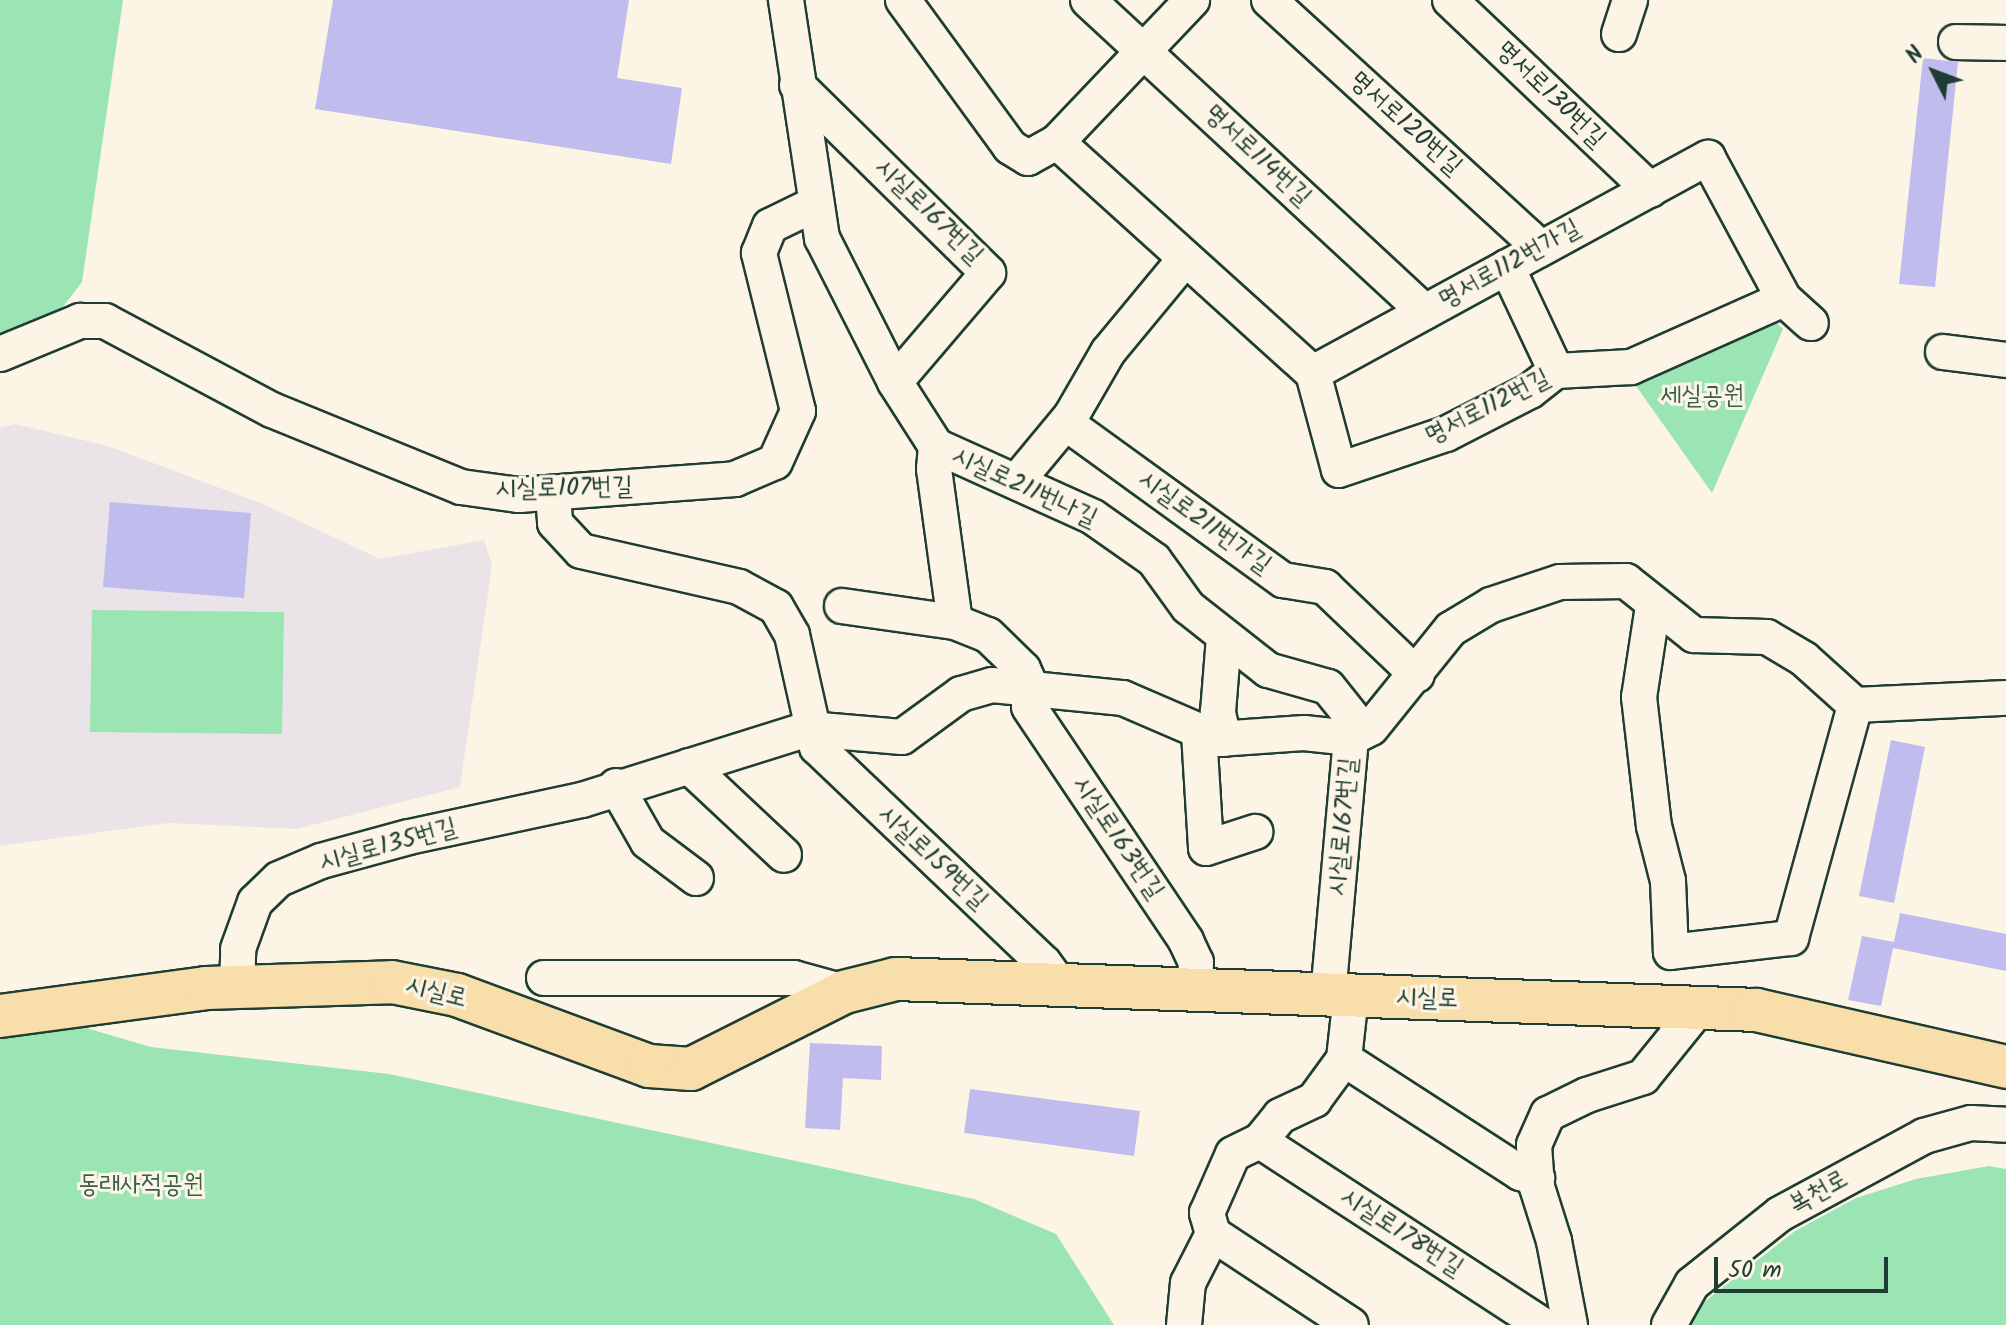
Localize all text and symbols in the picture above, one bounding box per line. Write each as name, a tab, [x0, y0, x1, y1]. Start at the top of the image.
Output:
north arrow	[1894, 32, 1974, 112]
street label: 명서로130번길	[1489, 35, 1611, 155]
text: N	[1898, 39, 1933, 72]
street label: 명서로120번길	[1342, 65, 1468, 183]
street label: 명서로114번길	[1197, 98, 1317, 214]
street label: 시실로167번길	[867, 152, 989, 272]
street label: 명서로112번가길	[1434, 213, 1586, 317]
street label: 명서로112번길	[1420, 363, 1556, 453]
park label: 세실공원	[1660, 381, 1744, 413]
street label: 시실로211번나길	[946, 441, 1102, 535]
street label: 시실로211번가길	[1131, 464, 1277, 582]
street label: 시실로107번길	[495, 472, 633, 506]
street label: 시실로167번길	[1322, 756, 1366, 898]
street label: 시실로163번길	[1064, 770, 1170, 906]
street label: 시실로159번길	[870, 799, 994, 917]
street label: 시실로135번길	[316, 813, 460, 879]
street label: 시실로	[402, 970, 470, 1016]
street label: 시실로	[1395, 982, 1459, 1016]
street label: 복천로	[1784, 1164, 1854, 1222]
park label: 동래사적공원	[78, 1170, 204, 1202]
street label: 시실로178번길	[1334, 1182, 1468, 1284]
scale bar	[1718, 1241, 1892, 1291]
text: 50 m	[1728, 1251, 1782, 1290]

